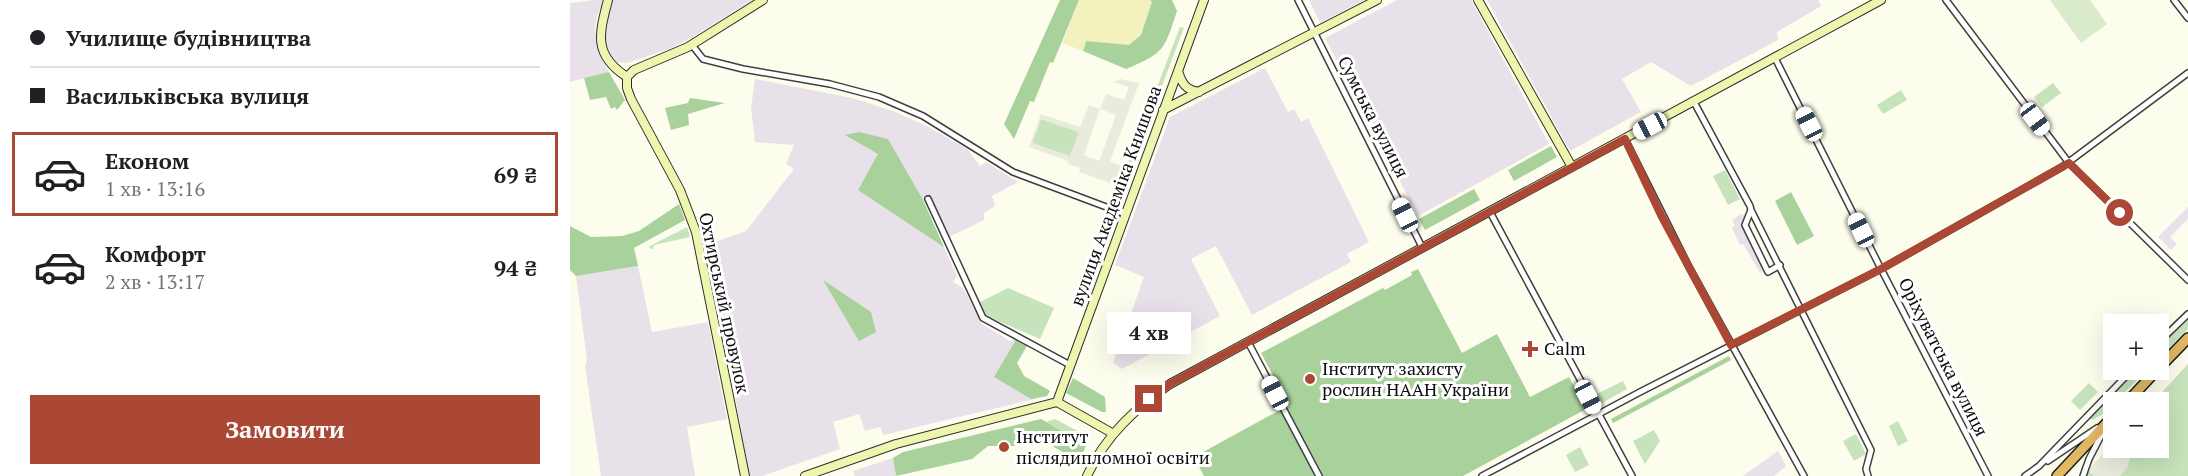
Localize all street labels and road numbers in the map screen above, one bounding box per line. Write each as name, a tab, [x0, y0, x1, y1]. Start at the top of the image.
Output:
street label: Сумська вулиця	[1333, 52, 1415, 182]
street label: вулиця Академіка Книшова	[1064, 82, 1166, 309]
street label: Охтирський провулок	[694, 210, 756, 396]
street label: Оріхуватська вулиця	[1893, 273, 1994, 440]

